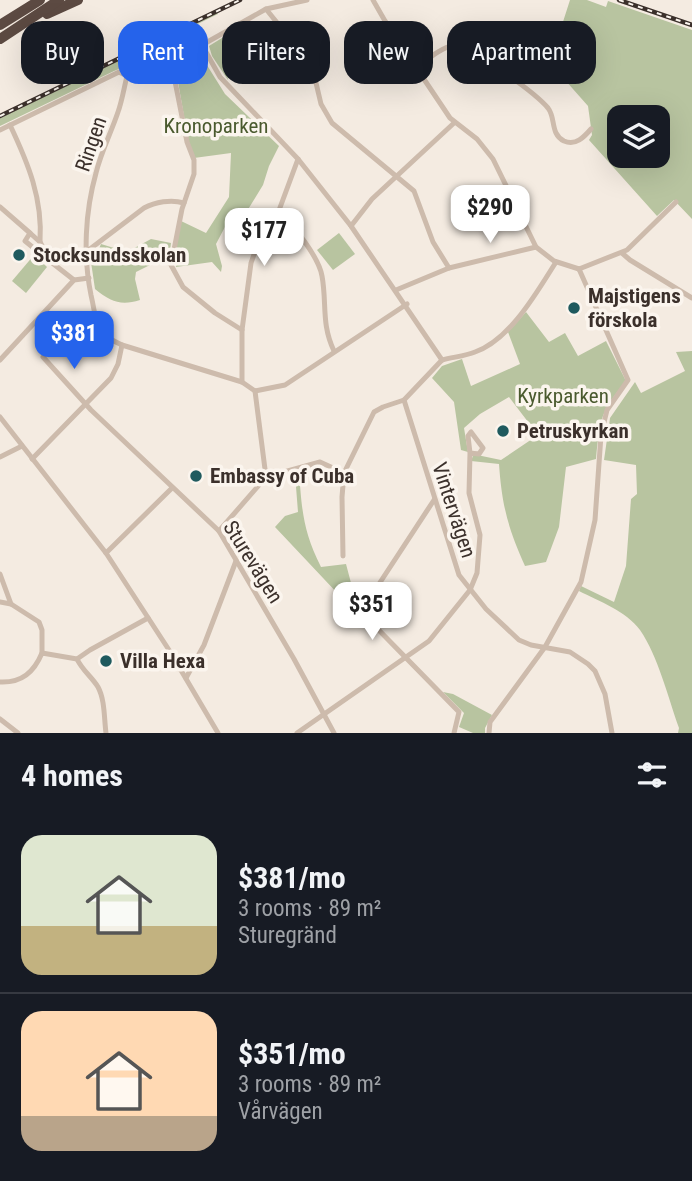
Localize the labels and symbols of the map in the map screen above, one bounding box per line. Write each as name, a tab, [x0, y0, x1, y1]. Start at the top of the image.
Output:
street label: Ringen	[70, 113, 112, 175]
park label: Kronoparken	[164, 114, 269, 138]
pin: $290	[449, 186, 531, 245]
pin: $177	[223, 208, 305, 268]
place label: Stocksundsskolan	[33, 243, 186, 267]
marker: Stocksundsskolan	[11, 247, 27, 263]
place label: Majstigens förskola	[588, 284, 681, 332]
marker: Majstigens förskola	[566, 300, 582, 316]
pin: $381	[33, 312, 115, 371]
park label: Kyrkparken	[517, 384, 609, 408]
place label: Petruskyrkan	[517, 419, 629, 443]
marker: Petruskyrkan	[495, 423, 511, 439]
street label: Vintervägen	[427, 459, 481, 561]
place label: Embassy of Cuba	[210, 464, 354, 488]
marker: Embassy of Cuba	[188, 468, 204, 484]
street label: Sturevägen	[218, 516, 288, 608]
pin: $351	[331, 582, 413, 642]
place label: Villa Hexa	[120, 649, 205, 673]
marker: Villa Hexa	[98, 653, 114, 669]

